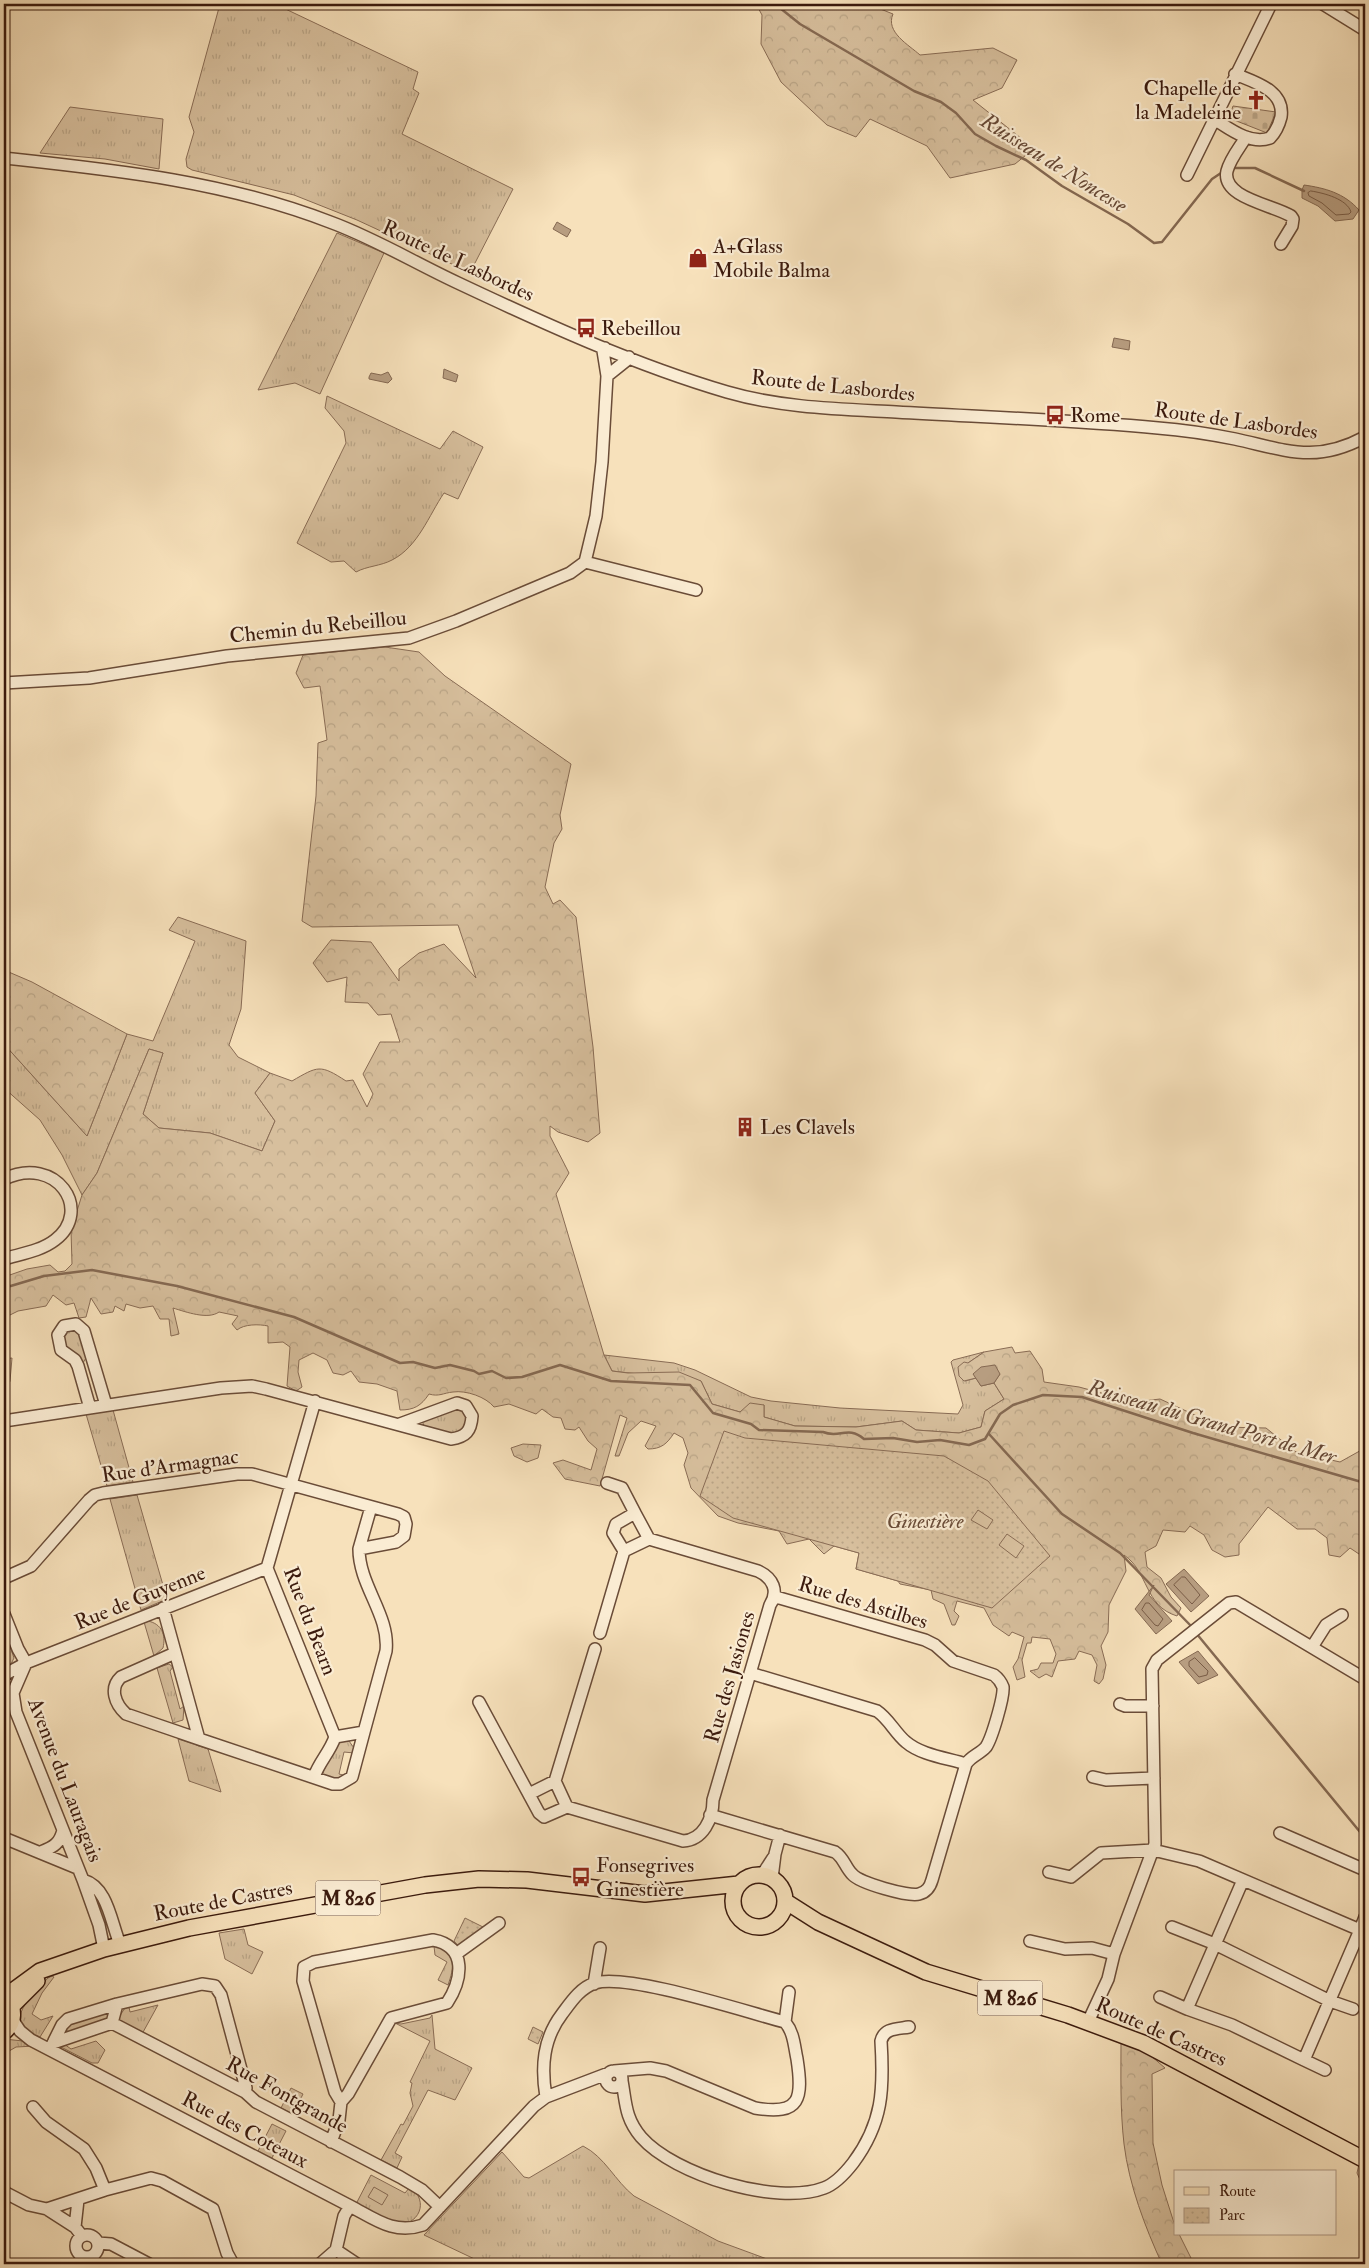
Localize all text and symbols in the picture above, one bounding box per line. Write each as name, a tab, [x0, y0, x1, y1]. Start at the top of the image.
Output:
place label: Chapelle de la Madeleine	[1135, 75, 1241, 126]
church icon: Chapelle de la Madeleine	[1245, 89, 1267, 111]
water label: Ruisseau de Noncesse	[975, 106, 1133, 220]
street label: Route de Lasbordes	[378, 214, 538, 308]
place label: A+Glass Mobile Balma	[712, 233, 830, 284]
shop icon: A+Glass Mobile Balma	[687, 247, 709, 269]
place label: Rebeillou	[601, 315, 681, 342]
bus stop icon: Rebeillou	[575, 317, 597, 339]
street label: Route de Lasbordes	[750, 364, 916, 408]
street label: Route de Lasbordes	[1153, 396, 1319, 446]
place label: Rome	[1070, 402, 1120, 429]
bus stop icon: Rome	[1044, 404, 1066, 426]
street label: Chemin du Rebeillou	[228, 604, 408, 650]
place label: Les Clavels	[760, 1114, 855, 1141]
building icon: Les Clavels	[734, 1116, 756, 1138]
water label: Ruisseau du Grand Port de Mer	[1084, 1373, 1341, 1471]
street label: Rue d'Armagnac	[100, 1443, 241, 1489]
park label: Ginestière	[886, 1508, 965, 1535]
street label: Rue de Guyenne	[70, 1559, 210, 1637]
street label: Rue du Bearn	[277, 1563, 343, 1679]
street label: Rue des Astilbes	[795, 1570, 931, 1636]
street label: Rue des Jasiones	[698, 1608, 762, 1746]
street label: Avenue du Lauragais	[21, 1693, 109, 1866]
place label: Fonsegrives Ginestière	[596, 1852, 694, 1903]
bus stop icon: Fonsegrives Ginestière	[570, 1866, 592, 1888]
street label: Route de Castres	[151, 1874, 295, 1928]
road number: M 826	[316, 1880, 380, 1916]
road number: M 826	[978, 1980, 1042, 2016]
street label: Route de Castres	[1091, 1991, 1231, 2073]
street label: Rue Fontgrande	[221, 2050, 353, 2140]
street label: Rue des Coteaux	[177, 2085, 314, 2175]
legend	[1174, 2170, 1336, 2236]
text: Route	[1219, 2182, 1256, 2201]
text: Parc	[1219, 2206, 1245, 2225]

